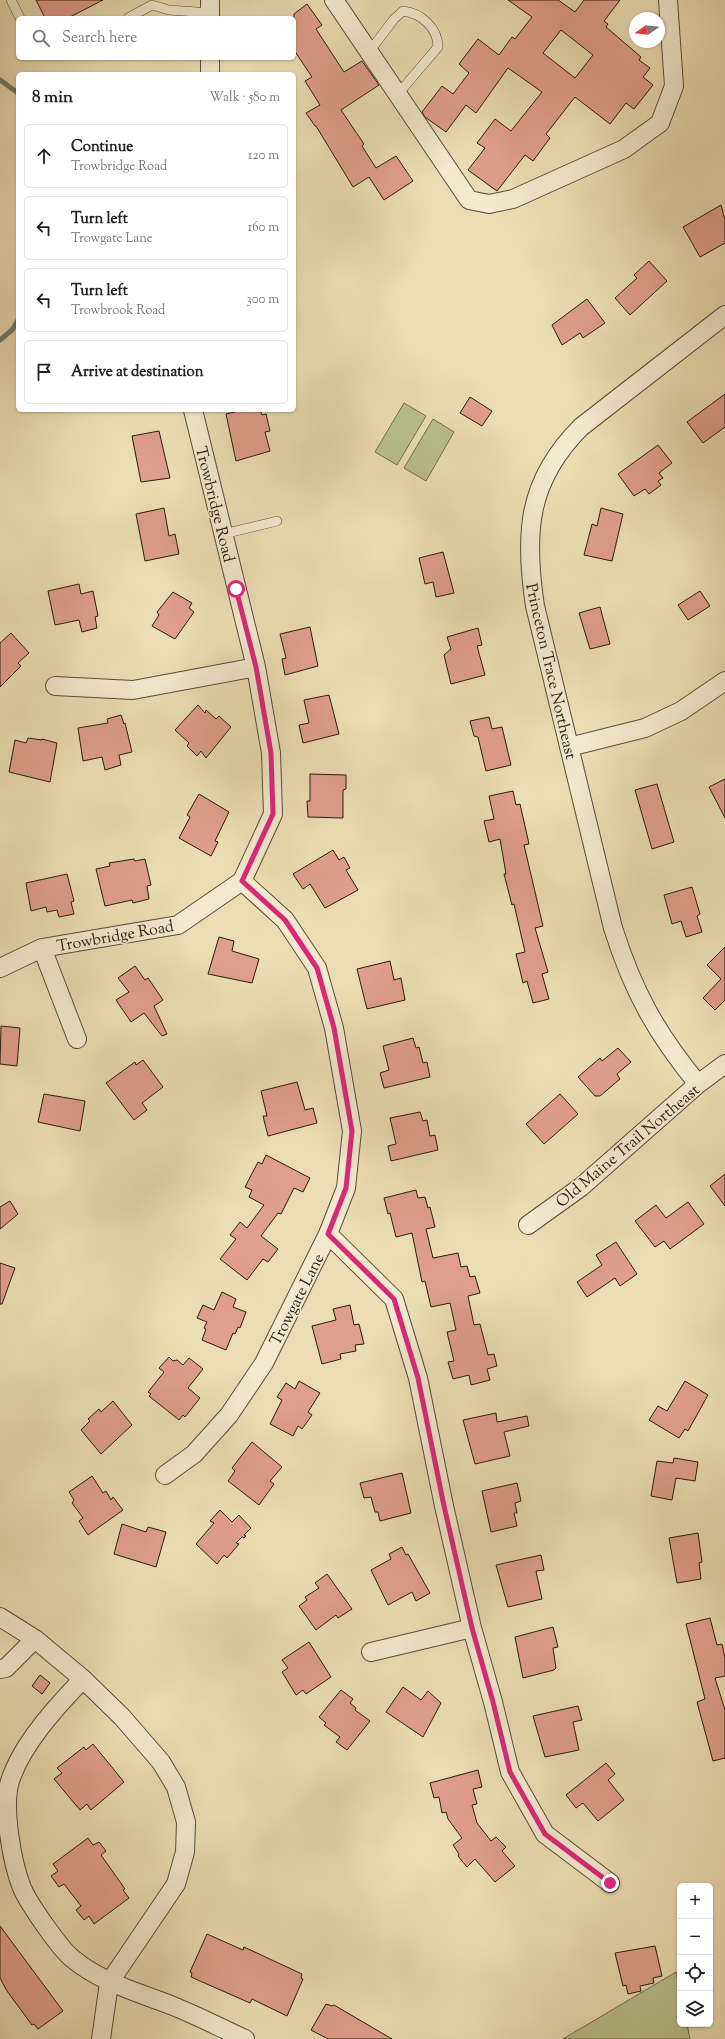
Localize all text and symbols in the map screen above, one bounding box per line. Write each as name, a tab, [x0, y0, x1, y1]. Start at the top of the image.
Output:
north arrow	[629, 12, 665, 48]
search box	[16, 16, 296, 60]
icon: search	[30, 27, 52, 49]
text: Search here	[62, 28, 137, 49]
text: 8 min	[32, 86, 73, 110]
text: Walk · 580 m	[209, 89, 280, 107]
text: Continue	[71, 137, 133, 158]
icon: ahead	[33, 145, 55, 167]
text: 120 m	[248, 147, 279, 165]
text: Trowbridge Road	[71, 158, 167, 176]
text: Turn left	[71, 209, 128, 230]
icon: left	[33, 217, 55, 239]
text: 160 m	[248, 219, 279, 237]
text: Trowgate Lane	[71, 230, 153, 248]
text: Turn left	[71, 281, 128, 302]
icon: left	[33, 289, 55, 311]
text: 300 m	[247, 291, 279, 309]
text: Trowbrook Road	[71, 302, 165, 320]
icon: arrive	[33, 361, 55, 383]
text: Arrive at destination	[71, 362, 204, 383]
street label: Trowbridge Road	[188, 444, 239, 565]
route start	[227, 580, 245, 598]
street label: Princeton Trace Northeast	[518, 581, 581, 762]
street label: Trowbridge Road	[55, 916, 176, 959]
street label: Old Maine Trail Northeast	[552, 1079, 706, 1214]
street label: Trowgate Lane	[265, 1250, 331, 1350]
route end	[601, 1874, 619, 1892]
map controls	[677, 1883, 713, 2027]
button: +	[677, 1883, 713, 1919]
button: −	[677, 1919, 713, 1955]
button: locate	[677, 1955, 713, 1991]
button: layers	[677, 1991, 713, 2027]

